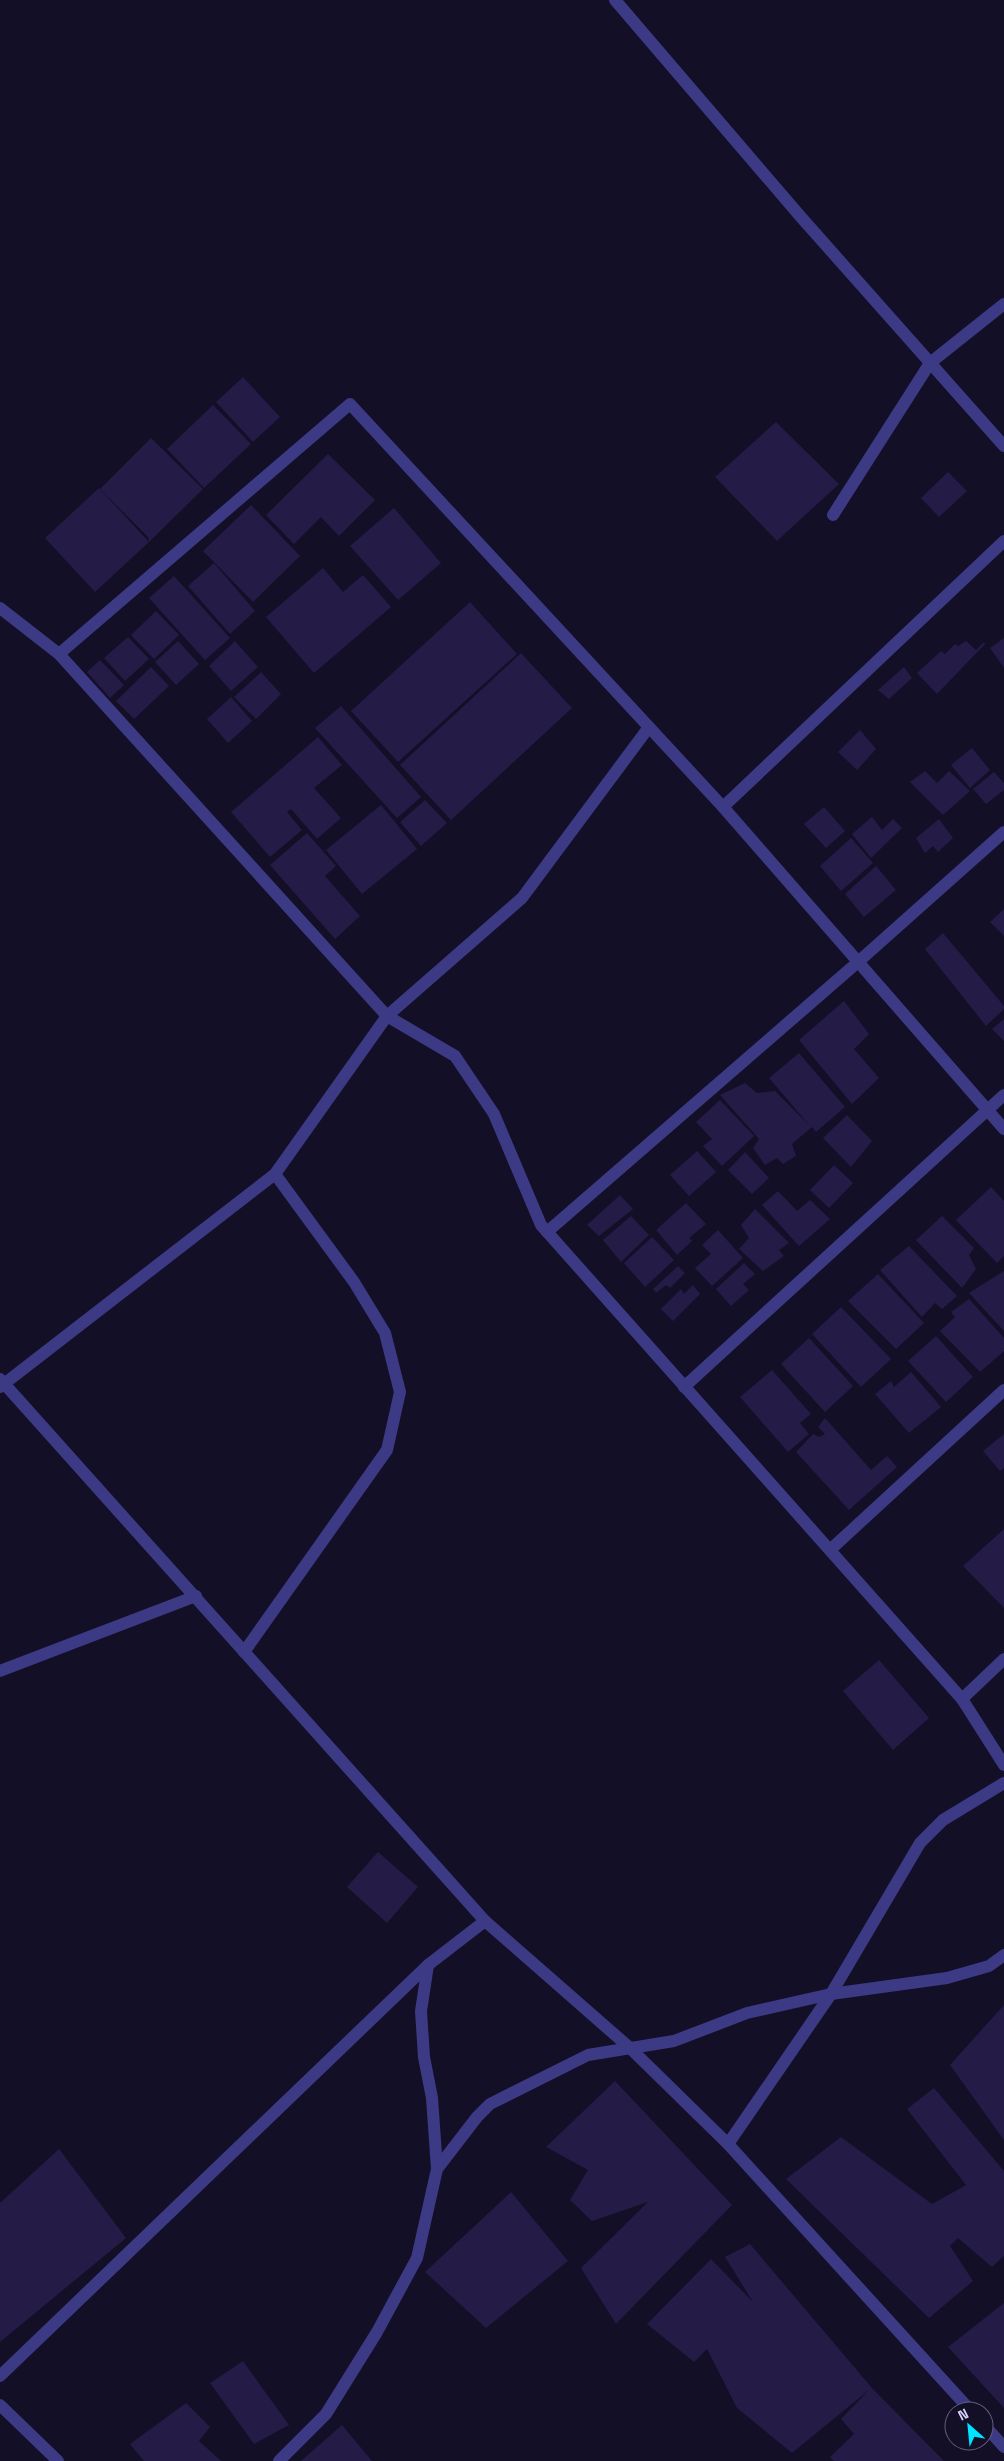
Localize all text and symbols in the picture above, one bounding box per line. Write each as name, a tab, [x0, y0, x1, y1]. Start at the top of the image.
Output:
north arrow	[944, 2401, 994, 2451]
text: N	[955, 2404, 971, 2425]

